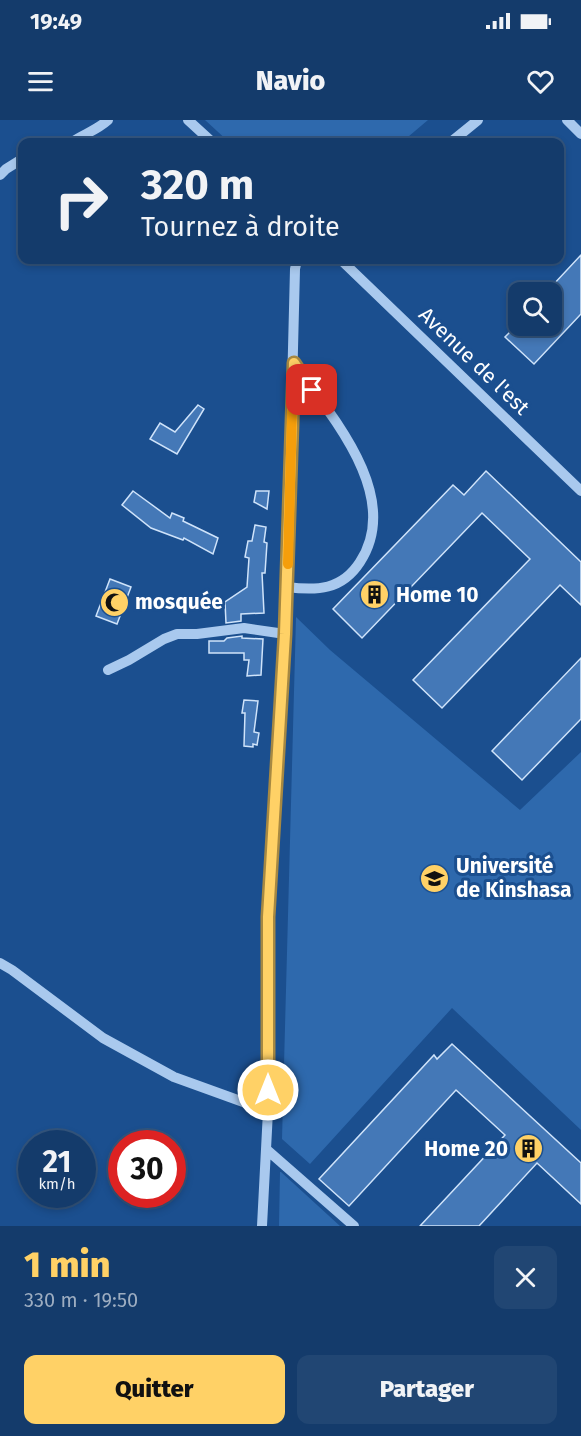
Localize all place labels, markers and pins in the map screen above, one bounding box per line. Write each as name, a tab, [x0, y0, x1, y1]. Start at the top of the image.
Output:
pin	[286, 364, 337, 415]
building icon: Home 10	[359, 579, 391, 611]
place label: Home 10	[396, 582, 479, 608]
mosque icon: mosquée	[98, 586, 130, 618]
place label: mosquée	[135, 589, 223, 615]
place label: Université de Kinshasa	[456, 853, 572, 903]
school or university icon: Université de Kinshasa	[419, 862, 451, 894]
building icon: Home 20	[513, 1133, 545, 1165]
place label: Home 20	[424, 1136, 508, 1162]

